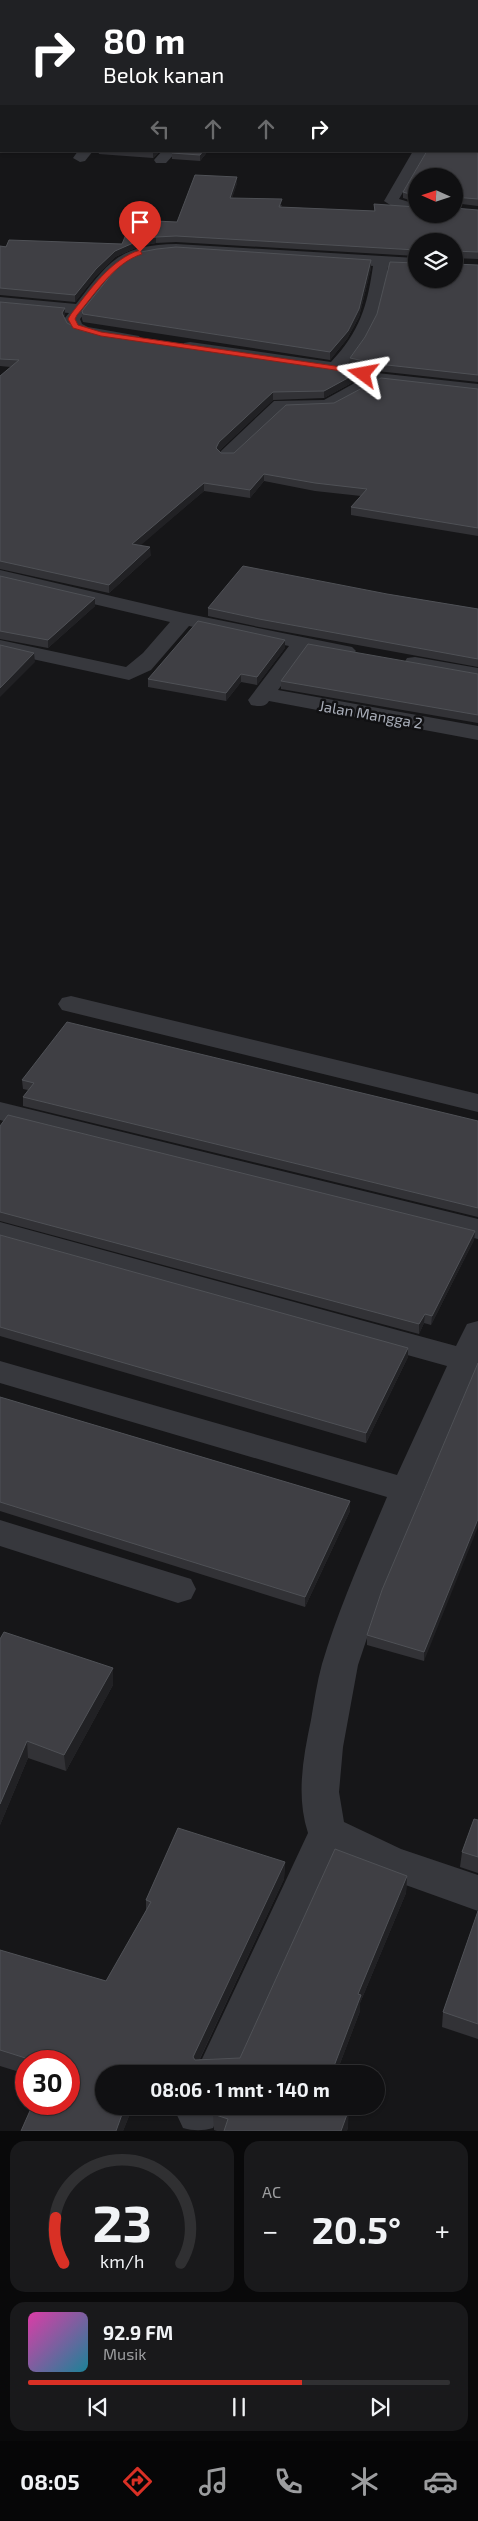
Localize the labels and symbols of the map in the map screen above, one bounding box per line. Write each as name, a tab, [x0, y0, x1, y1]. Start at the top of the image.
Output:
north arrow	[408, 168, 462, 222]
pin	[119, 201, 161, 252]
position arrow	[336, 347, 388, 399]
street label: Jalan Mangga 2	[318, 696, 424, 732]
speed limit sign: 30	[15, 2050, 80, 2115]

